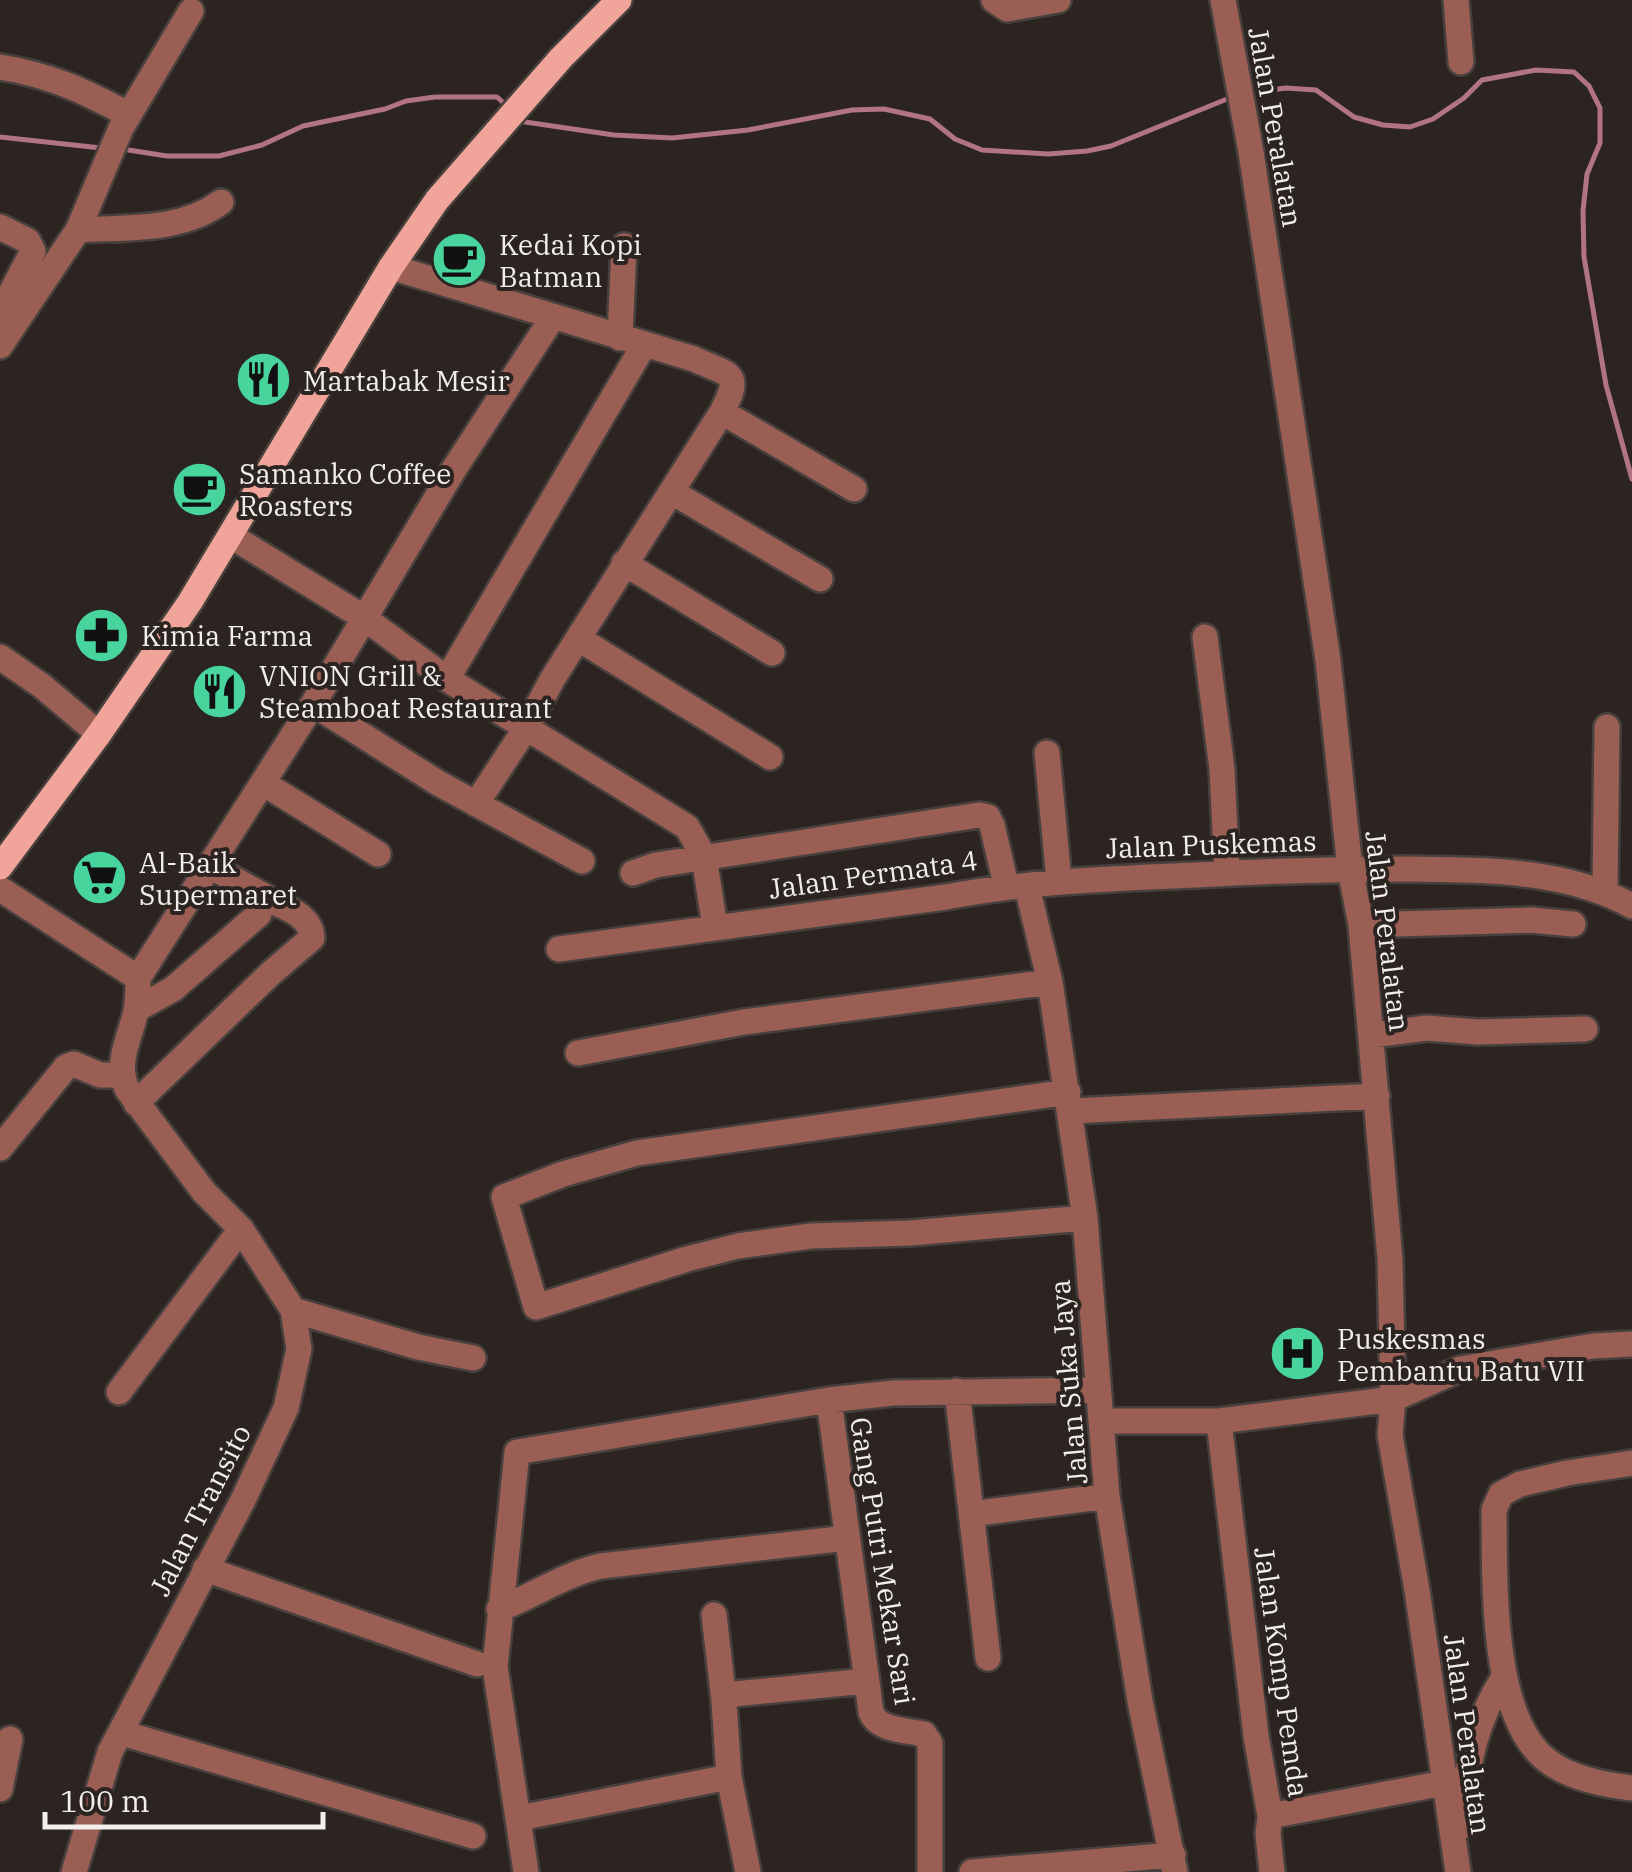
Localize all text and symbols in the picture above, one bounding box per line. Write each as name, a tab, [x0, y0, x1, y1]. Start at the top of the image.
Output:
street label: Jalan Peralatan	[1240, 24, 1312, 230]
place label: Kedai Kopi Batman	[499, 226, 642, 295]
cafe icon: Kedai Kopi Batman	[430, 230, 490, 290]
restaurant icon: Martabak Mesir	[234, 350, 294, 410]
place label: Martabak Mesir	[303, 362, 510, 399]
place label: Samanko Coffee Roasters	[239, 455, 451, 524]
cafe icon: Samanko Coffee Roasters	[170, 459, 230, 519]
pharmacy icon: Kimia Farma	[72, 605, 132, 665]
place label: Kimia Farma	[141, 617, 313, 654]
place label: VNION Grill & Steamboat Restaurant	[259, 657, 552, 726]
restaurant icon: VNION Grill & Steamboat Restaurant	[190, 661, 250, 721]
street label: Jalan Puskemas	[1105, 822, 1317, 866]
street label: Jalan Peralatan	[1357, 828, 1419, 1034]
street label: Jalan Permata 4	[766, 841, 980, 907]
place label: Al-Baik Supermaret	[139, 844, 297, 913]
supermarket icon: Al-Baik Supermaret	[70, 848, 130, 908]
street label: Jalan Suka Jaya	[1041, 1278, 1095, 1486]
place label: Puskesmas Pembantu Batu VII	[1337, 1320, 1585, 1389]
hospital icon: Puskesmas Pembantu Batu VII	[1268, 1324, 1328, 1384]
street label: Gang Putri Mekar Sari	[842, 1415, 924, 1707]
street label: Jalan Transito	[141, 1418, 259, 1602]
street label: Jalan Komp Pemda	[1246, 1545, 1318, 1799]
street label: Jalan Peralatan	[1436, 1631, 1500, 1837]
scale bar	[45, 1767, 322, 1829]
text: 100 m	[60, 1781, 150, 1820]

